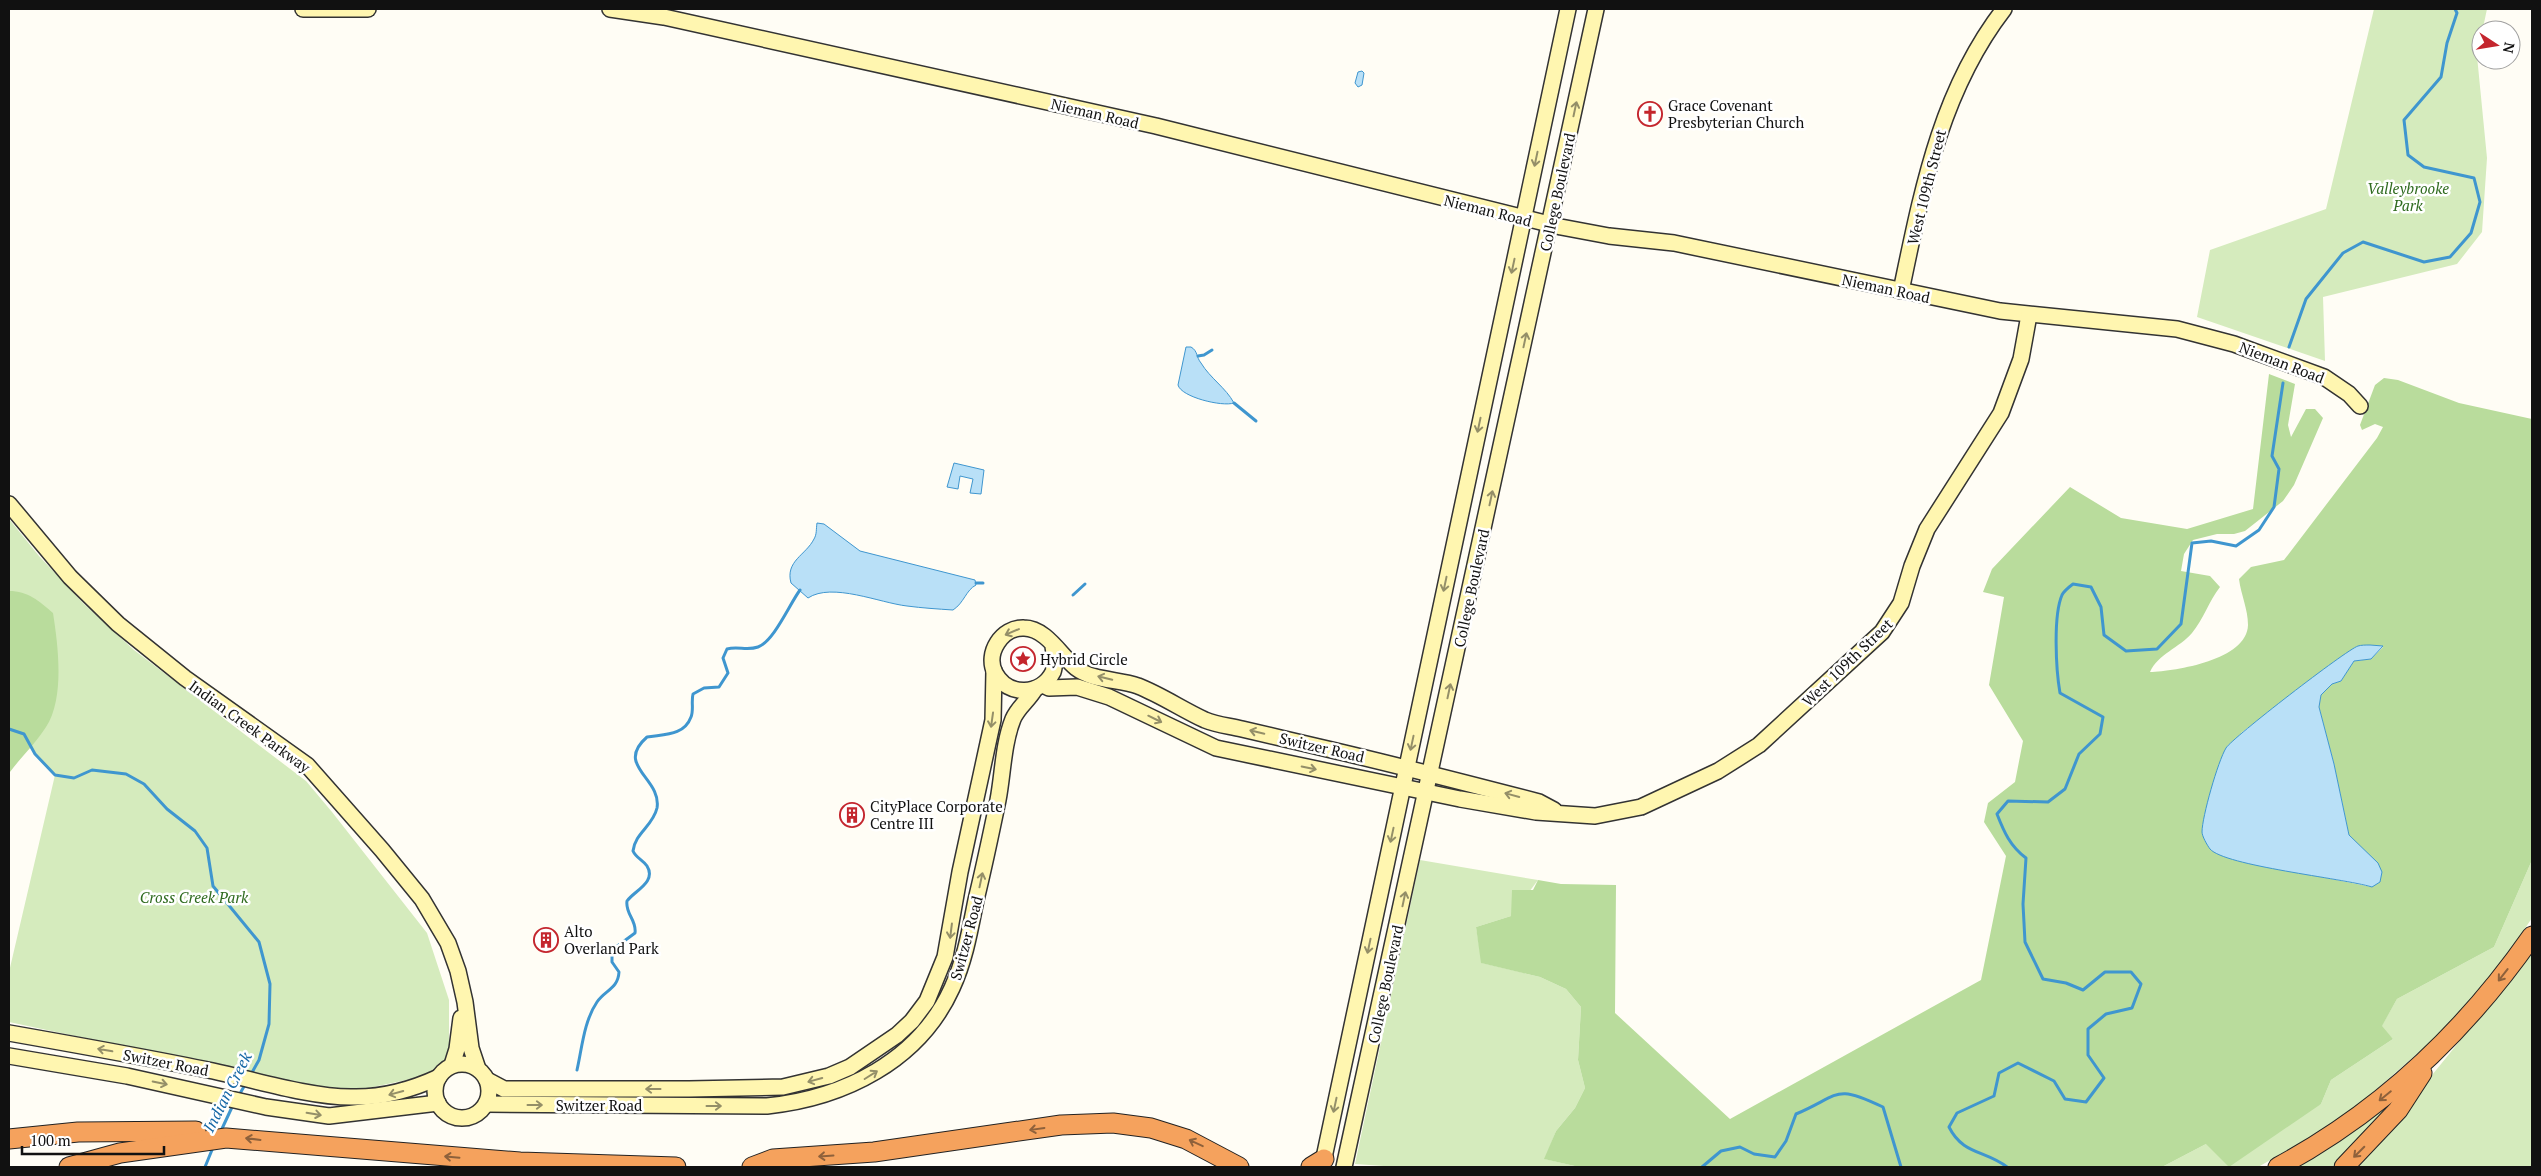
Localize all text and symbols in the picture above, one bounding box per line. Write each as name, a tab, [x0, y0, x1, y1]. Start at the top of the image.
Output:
north arrow	[2471, 20, 2521, 70]
text: N	[2499, 41, 2520, 55]
street label: Nieman Road	[1049, 93, 1141, 133]
place label: Grace Covenant Presbyterian Church	[1668, 95, 1805, 132]
one-way arrow	[1571, 101, 1580, 117]
church icon: Grace Covenant Presbyterian Church	[1637, 101, 1663, 127]
street label: West 109th Street	[1902, 127, 1950, 247]
street label: College Boulevard	[1535, 131, 1579, 253]
one-way arrow	[1531, 151, 1540, 167]
park label: Valleybrooke Park	[2367, 178, 2449, 215]
street label: Nieman Road	[1442, 189, 1534, 231]
one-way arrow	[1508, 258, 1517, 274]
street label: Nieman Road	[1840, 269, 1932, 307]
one-way arrow	[1521, 332, 1531, 348]
street label: Nieman Road	[2237, 337, 2327, 387]
one-way arrow	[1474, 417, 1483, 433]
one-way arrow	[1487, 491, 1496, 507]
street label: College Boulevard	[1449, 527, 1493, 649]
one-way arrow	[1440, 576, 1450, 592]
street label: West 109th Street	[1797, 613, 1897, 710]
one-way arrow	[1005, 627, 1020, 637]
place icon: Hybrid Circle	[1010, 646, 1036, 672]
place label: Hybrid Circle	[1040, 649, 1128, 669]
one-way arrow	[1097, 673, 1113, 682]
street label: Indian Creek Parkway	[185, 675, 315, 777]
one-way arrow	[1445, 684, 1454, 700]
one-way arrow	[987, 712, 997, 728]
one-way arrow	[1147, 715, 1162, 724]
one-way arrow	[1249, 727, 1265, 737]
street label: Switzer Road	[1278, 728, 1366, 766]
one-way arrow	[1406, 735, 1416, 751]
one-way arrow	[1300, 764, 1316, 773]
one-way arrow	[1504, 790, 1520, 799]
place label: CityPlace Corporate Centre III	[870, 796, 1003, 833]
building icon: CityPlace Corporate Centre III	[839, 802, 865, 828]
one-way arrow	[1387, 827, 1396, 843]
one-way arrow	[977, 872, 986, 888]
park label: Cross Creek Park	[140, 887, 249, 907]
one-way arrow	[1399, 891, 1409, 907]
street label: Switzer Road	[945, 894, 987, 982]
place label: Alto Overland Park	[564, 921, 659, 958]
one-way arrow	[946, 923, 956, 939]
street label: College Boulevard	[1363, 923, 1407, 1045]
building icon: Alto Overland Park	[533, 927, 559, 953]
one-way arrow	[1364, 937, 1373, 953]
one-way arrow	[2498, 969, 2509, 982]
one-way arrow	[97, 1044, 113, 1054]
street label: Switzer Road	[122, 1044, 210, 1080]
water label: Indian Creek	[197, 1048, 257, 1137]
one-way arrow	[864, 1069, 878, 1079]
one-way arrow	[807, 1076, 823, 1085]
one-way arrow	[152, 1079, 168, 1089]
one-way arrow	[645, 1084, 662, 1094]
one-way arrow	[388, 1088, 404, 1098]
one-way arrow	[2378, 1090, 2391, 1101]
street label: Switzer Road	[556, 1095, 642, 1115]
one-way arrow	[1330, 1096, 1339, 1112]
one-way arrow	[526, 1100, 542, 1110]
one-way arrow	[706, 1101, 722, 1111]
one-way arrow	[306, 1109, 322, 1119]
scale bar	[22, 1124, 165, 1156]
one-way arrow	[1029, 1124, 1045, 1134]
text: 100 m	[30, 1130, 71, 1150]
one-way arrow	[245, 1134, 261, 1144]
one-way arrow	[1189, 1138, 1204, 1147]
one-way arrow	[2353, 1146, 2365, 1158]
one-way arrow	[445, 1152, 461, 1162]
one-way arrow	[818, 1152, 834, 1161]

